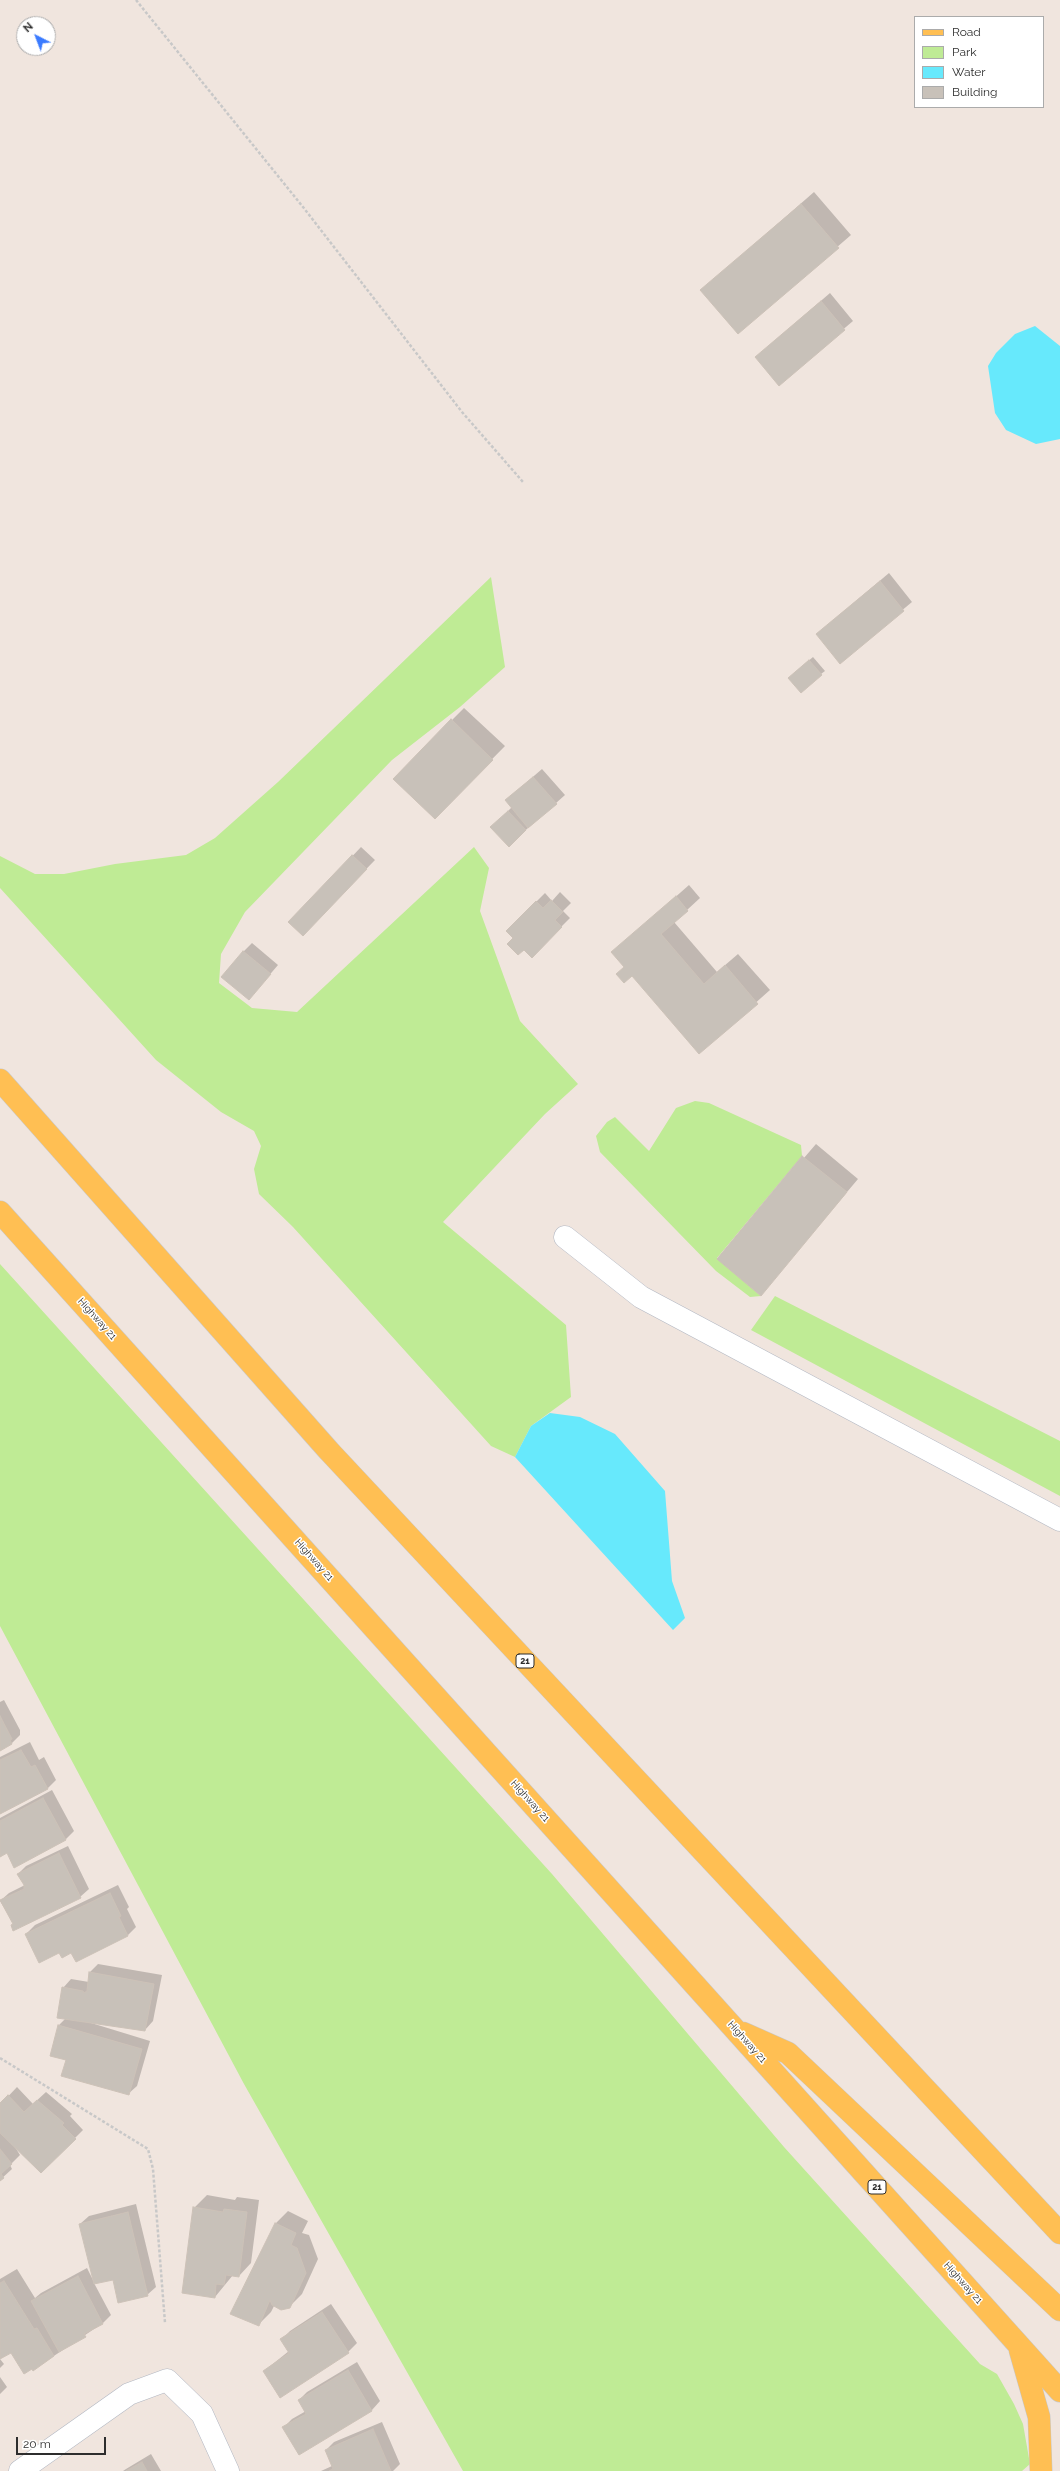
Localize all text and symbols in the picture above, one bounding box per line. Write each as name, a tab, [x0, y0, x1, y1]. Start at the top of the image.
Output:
north arrow	[16, 16, 56, 56]
legend	[914, 16, 1044, 108]
text: N	[21, 20, 36, 35]
text: Road	[952, 25, 981, 39]
text: Park	[952, 45, 977, 59]
text: Water	[952, 65, 986, 79]
text: Building	[952, 85, 998, 99]
street label: Highway 21	[75, 1296, 119, 1342]
street label: Highway 21	[292, 1537, 336, 1583]
road number: 21	[516, 1654, 534, 1668]
street label: Highway 21	[508, 1778, 552, 1824]
street label: Highway 21	[725, 2019, 769, 2065]
road number: 21	[868, 2180, 886, 2194]
street label: Highway 21	[941, 2260, 985, 2306]
scale bar	[18, 2429, 108, 2455]
text: 20 m	[23, 2437, 51, 2451]

